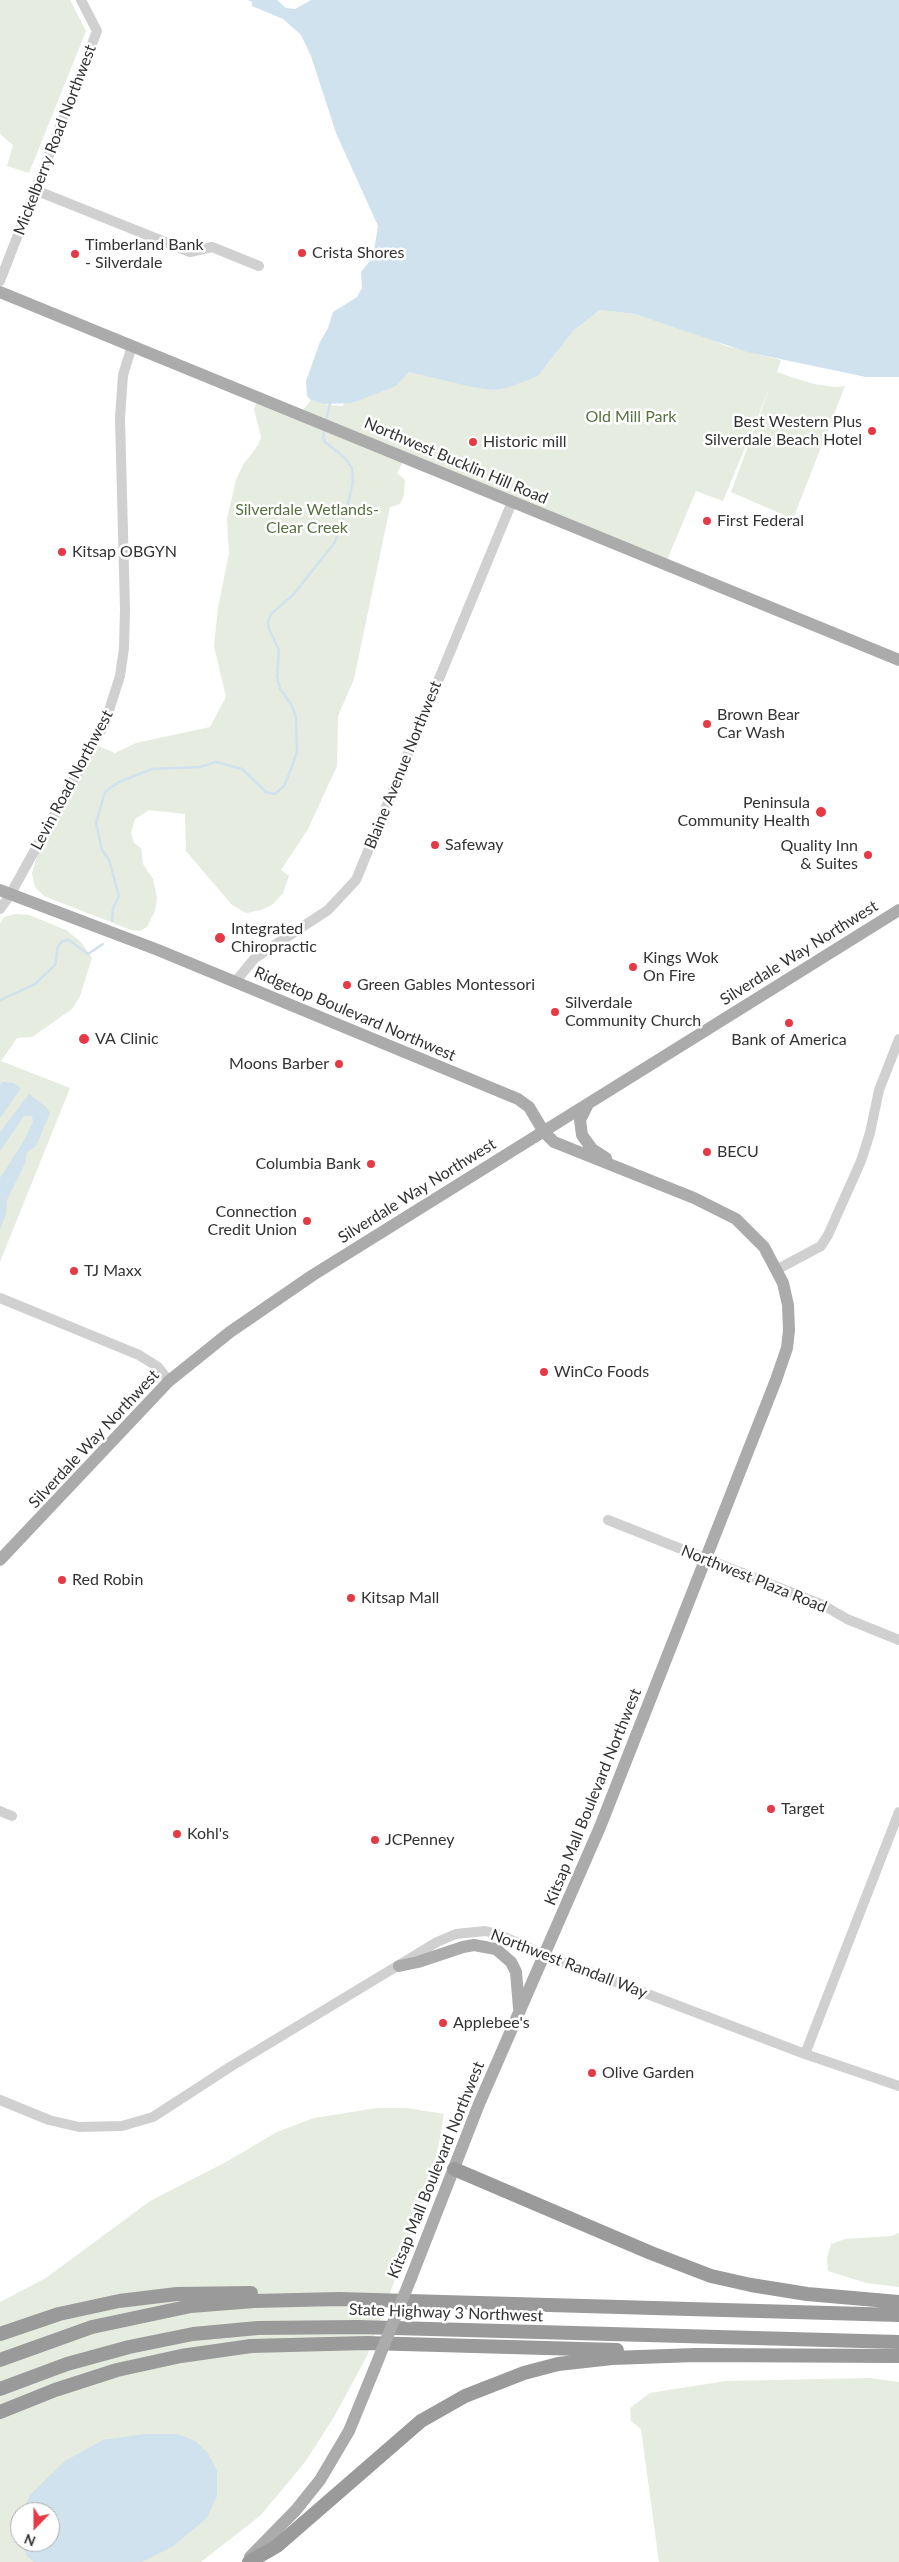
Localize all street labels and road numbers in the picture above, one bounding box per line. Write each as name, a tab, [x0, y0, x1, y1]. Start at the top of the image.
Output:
street label: Mickelberry Road Northwest	[10, 42, 100, 238]
street label: Northwest Bucklin Hill Road	[361, 414, 551, 508]
street label: Blaine Avenue Northwest	[361, 678, 445, 852]
street label: Levin Road Northwest	[27, 707, 117, 853]
street label: Silverdale Way Northwest	[717, 897, 881, 1009]
street label: Ridgetop Boulevard Northwest	[251, 963, 459, 1065]
street label: Silverdale Way Northwest	[335, 1135, 499, 1247]
street label: Silverdale Way Northwest	[25, 1366, 163, 1512]
street label: Northwest Plaza Road	[678, 1541, 830, 1617]
street label: Kitsap Mall Boulevard Northwest	[541, 1686, 645, 1908]
street label: Northwest Randall Way	[488, 1925, 650, 2003]
street label: Kitsap Mall Boulevard Northwest	[384, 2059, 488, 2281]
street label: State Highway 3 Northwest	[349, 2300, 543, 2326]

